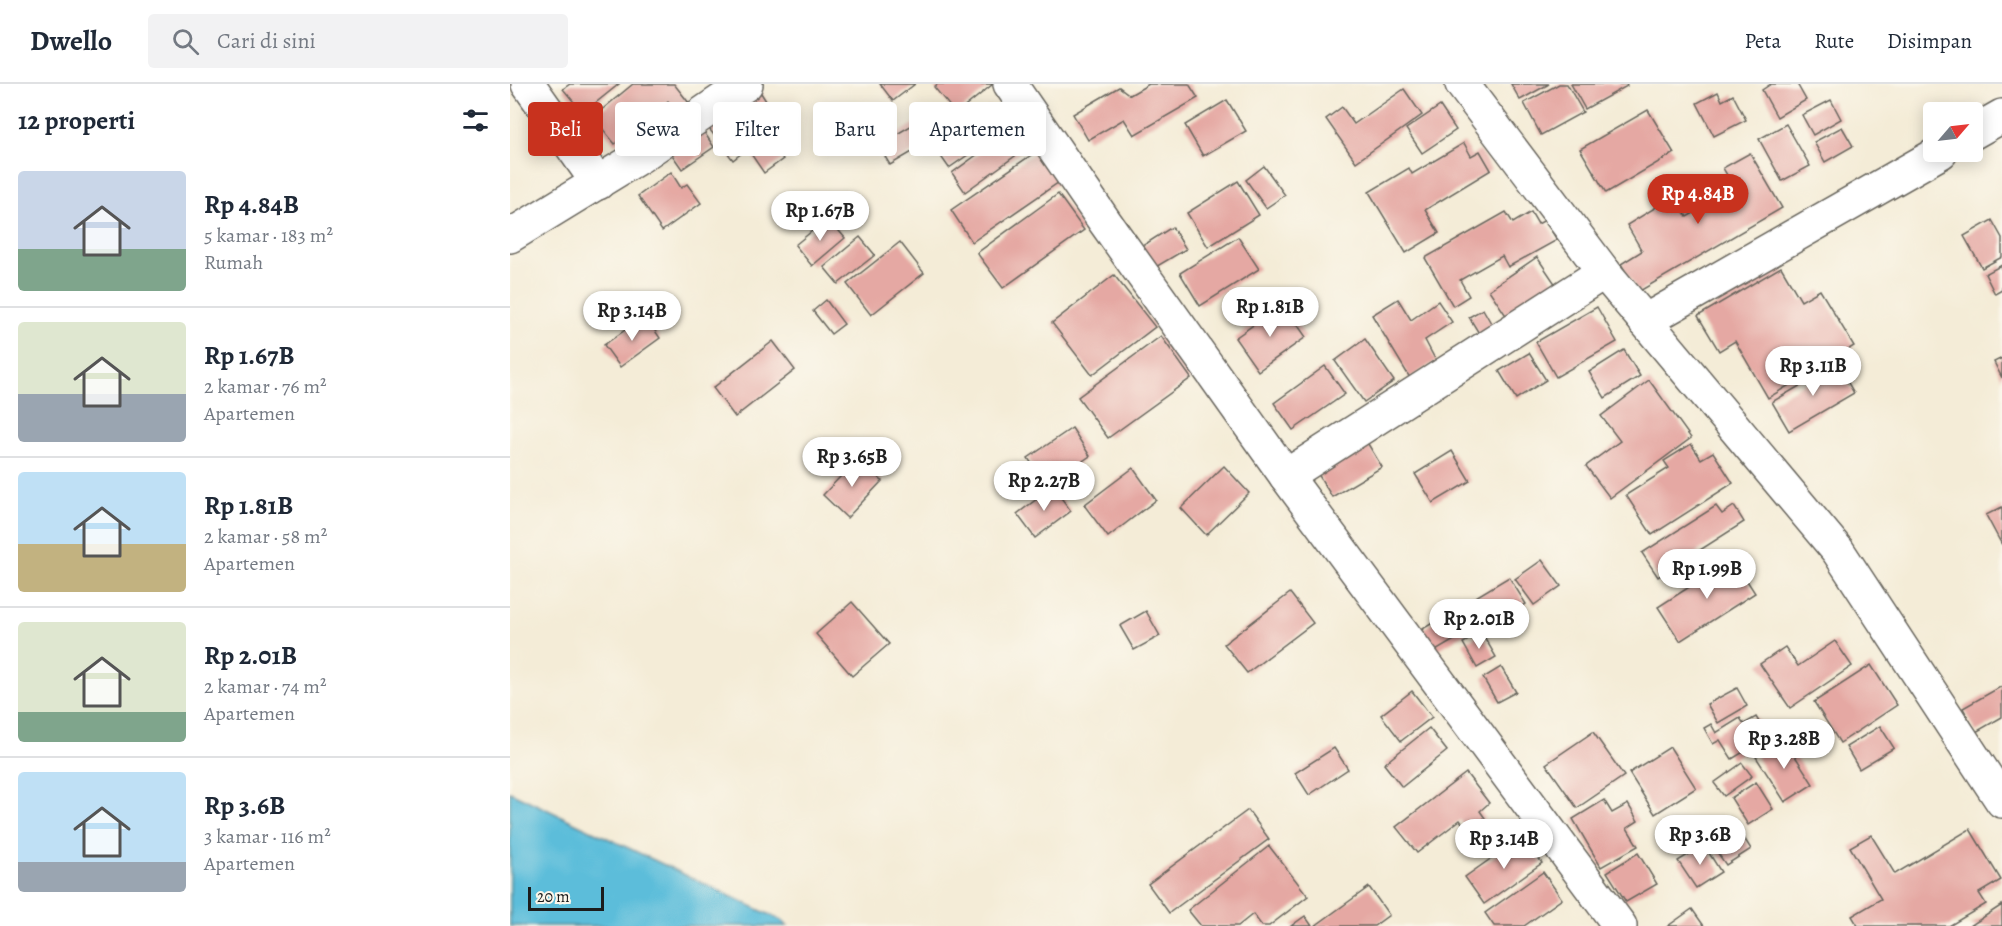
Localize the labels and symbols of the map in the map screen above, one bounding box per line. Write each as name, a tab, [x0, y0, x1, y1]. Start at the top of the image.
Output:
north arrow	[1923, 102, 1983, 162]
pin: Rp 4.84B	[1636, 174, 1760, 225]
pin: Rp 1.67B	[758, 191, 882, 242]
pin: Rp 1.81B	[1208, 287, 1332, 338]
pin: Rp 3.14B	[570, 291, 694, 342]
pin: Rp 3.11B	[1751, 346, 1875, 397]
pin: Rp 3.65B	[790, 437, 914, 488]
pin: Rp 2.27B	[982, 461, 1106, 512]
pin: Rp 1.99B	[1645, 549, 1769, 600]
pin: Rp 2.01B	[1417, 599, 1541, 650]
pin: Rp 3.28B	[1722, 719, 1846, 770]
pin: Rp 3.6B	[1645, 815, 1755, 866]
pin: Rp 3.14B	[1442, 819, 1566, 870]
scale bar	[528, 884, 604, 912]

